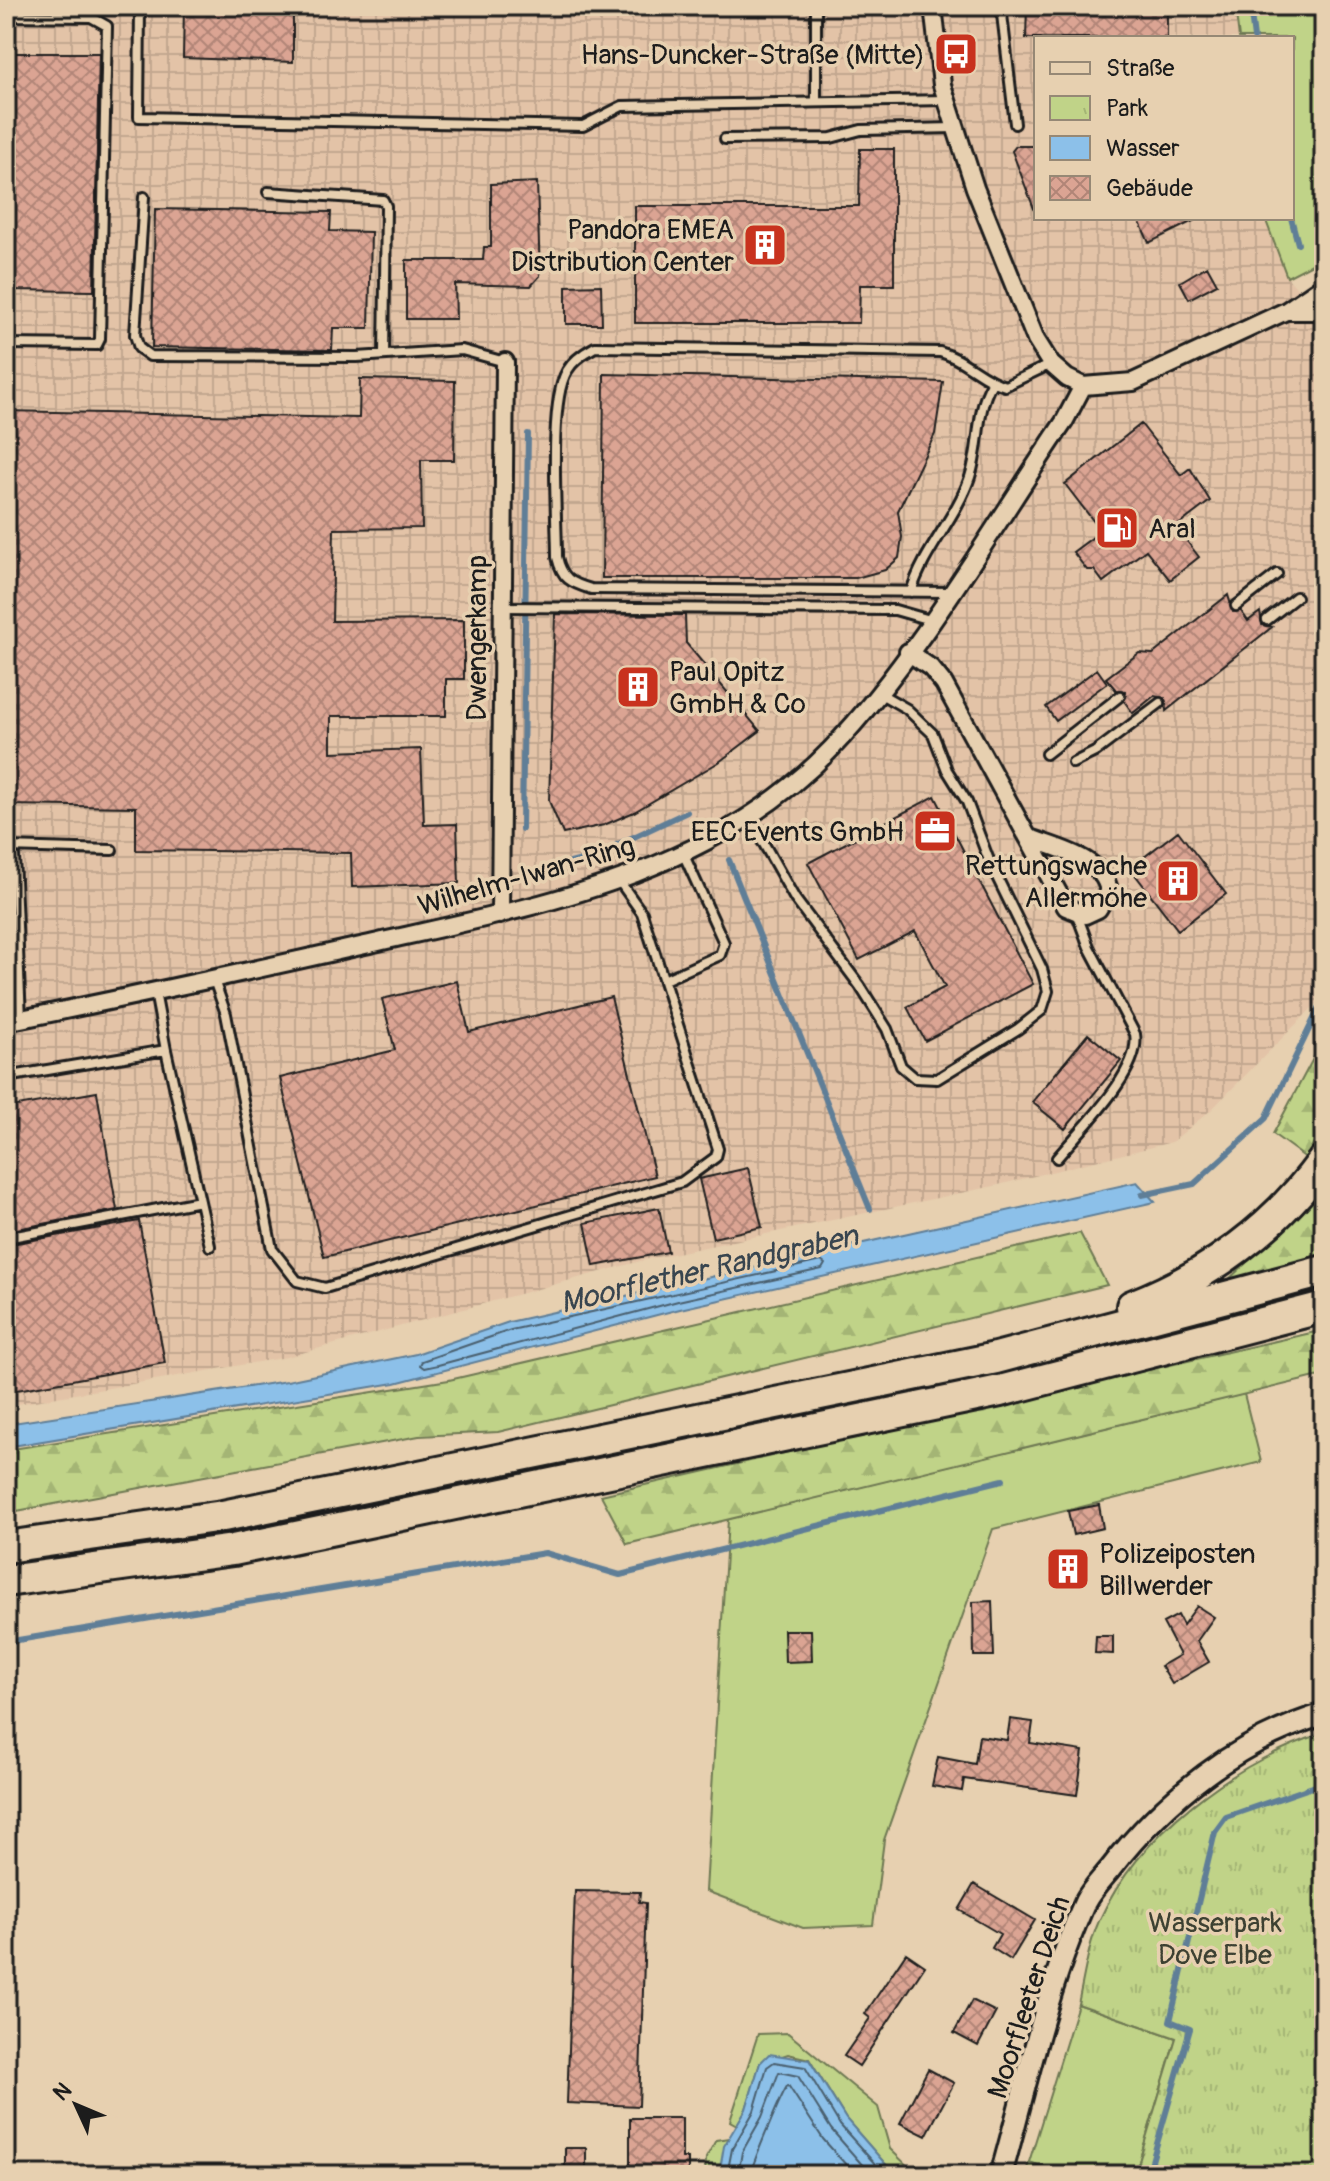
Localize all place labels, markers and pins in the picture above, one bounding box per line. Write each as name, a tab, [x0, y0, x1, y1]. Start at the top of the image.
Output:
bus stop icon: Hans-Duncker-Straße (Mitte)	[932, 30, 980, 78]
place label: Hans-Duncker-Straße (Mitte)	[581, 38, 925, 73]
place label: Pandora EMEA Distribution Center	[511, 213, 734, 280]
building icon: Pandora EMEA Distribution Center	[741, 221, 789, 269]
fuel station icon: Aral	[1093, 504, 1141, 552]
place label: Aral	[1148, 512, 1196, 547]
place label: Paul Opitz GmbH & Co	[669, 655, 806, 722]
building icon: Paul Opitz GmbH & Co	[614, 663, 662, 711]
office icon: EEC Events GmbH	[911, 807, 959, 855]
place label: EEC Events GmbH	[691, 815, 904, 850]
place label: Rettungswache Allermöhe	[965, 849, 1147, 916]
building icon: Rettungswache Allermöhe	[1154, 857, 1202, 905]
place label: Polizeiposten Billwerder	[1099, 1537, 1256, 1604]
building icon: Polizeiposten Billwerder	[1044, 1545, 1092, 1593]

